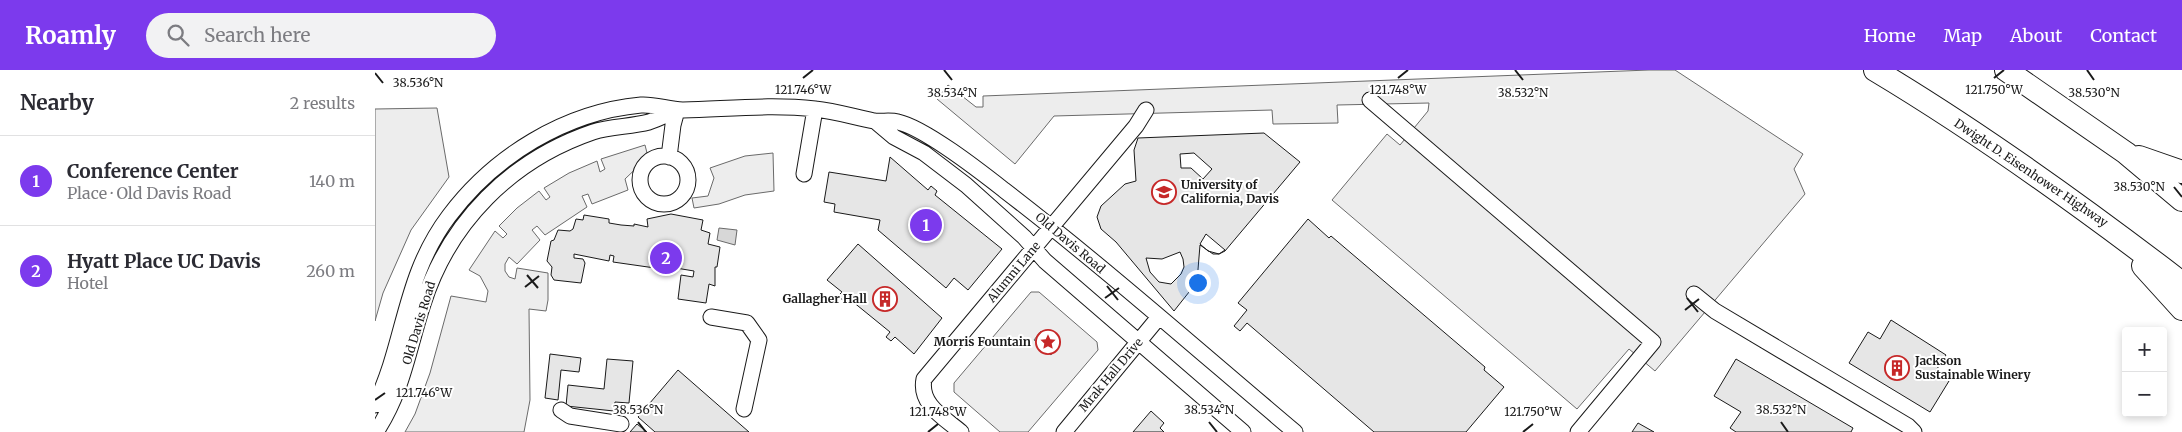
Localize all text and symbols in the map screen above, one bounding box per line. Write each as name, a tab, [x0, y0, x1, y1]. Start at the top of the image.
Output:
search box	[146, 13, 496, 58]
text: Roamly	[25, 20, 116, 51]
icon: search	[164, 21, 192, 49]
text: Search here	[204, 23, 310, 47]
text: Home	[1864, 24, 1916, 47]
text: Map	[1944, 24, 1982, 47]
text: About	[2010, 24, 2062, 47]
text: Contact	[2090, 24, 2157, 47]
text: 38.536°N	[393, 75, 444, 90]
text: 121.746°W	[775, 82, 832, 97]
text: 121.748°W	[1370, 82, 1428, 97]
text: 121.750°W	[1965, 82, 2024, 97]
text: 38.534°N	[927, 85, 978, 100]
text: 38.532°N	[1498, 85, 1549, 100]
text: 38.530°N	[2068, 85, 2121, 100]
text: Nearby	[20, 89, 94, 116]
text: 2 results	[290, 93, 355, 113]
street label: Dwight D. Eisenhower Highway	[1951, 115, 2111, 230]
text: Conference Center	[67, 159, 238, 183]
text: 1	[32, 171, 40, 191]
text: 140 m	[309, 171, 355, 191]
place label: University of California, Davis	[1181, 177, 1279, 206]
school or university icon: University of California, Davis	[1151, 179, 1177, 205]
text: 38.530°N	[2113, 179, 2166, 194]
text: Place · Old Davis Road	[67, 183, 231, 203]
pin: 1	[910, 206, 942, 244]
street label: Old Davis Road	[1032, 209, 1108, 276]
street label: Alumni Lane	[983, 238, 1043, 306]
pin: 2	[650, 239, 682, 277]
text: Hyatt Place UC Davis	[67, 249, 261, 273]
text: 2	[31, 261, 41, 281]
text: 260 m	[306, 261, 355, 281]
your location	[1185, 270, 1211, 296]
text: Hotel	[67, 273, 108, 293]
street label: Old Davis Road	[399, 279, 438, 366]
building icon: Gallagher Hall	[872, 286, 898, 312]
place label: Gallagher Hall	[782, 291, 867, 306]
map controls	[2122, 327, 2167, 417]
button: +	[2122, 327, 2167, 372]
place icon: Morris Fountain	[1035, 329, 1061, 355]
place label: Morris Fountain	[934, 334, 1031, 349]
street label: Mrak Hall Drive	[1075, 335, 1146, 415]
place label: Jackson Sustainable Winery	[1914, 353, 2031, 382]
building icon: Jackson Sustainable Winery	[1884, 355, 1910, 381]
button: −	[2122, 372, 2167, 417]
text: 121.746°W	[396, 385, 453, 400]
text: 38.536°N	[613, 402, 664, 417]
text: 38.534°N	[1184, 402, 1235, 417]
text: 38.532°N	[1756, 402, 1807, 417]
text: 121.748°W	[910, 404, 968, 419]
text: 121.750°W	[1504, 404, 1563, 419]

